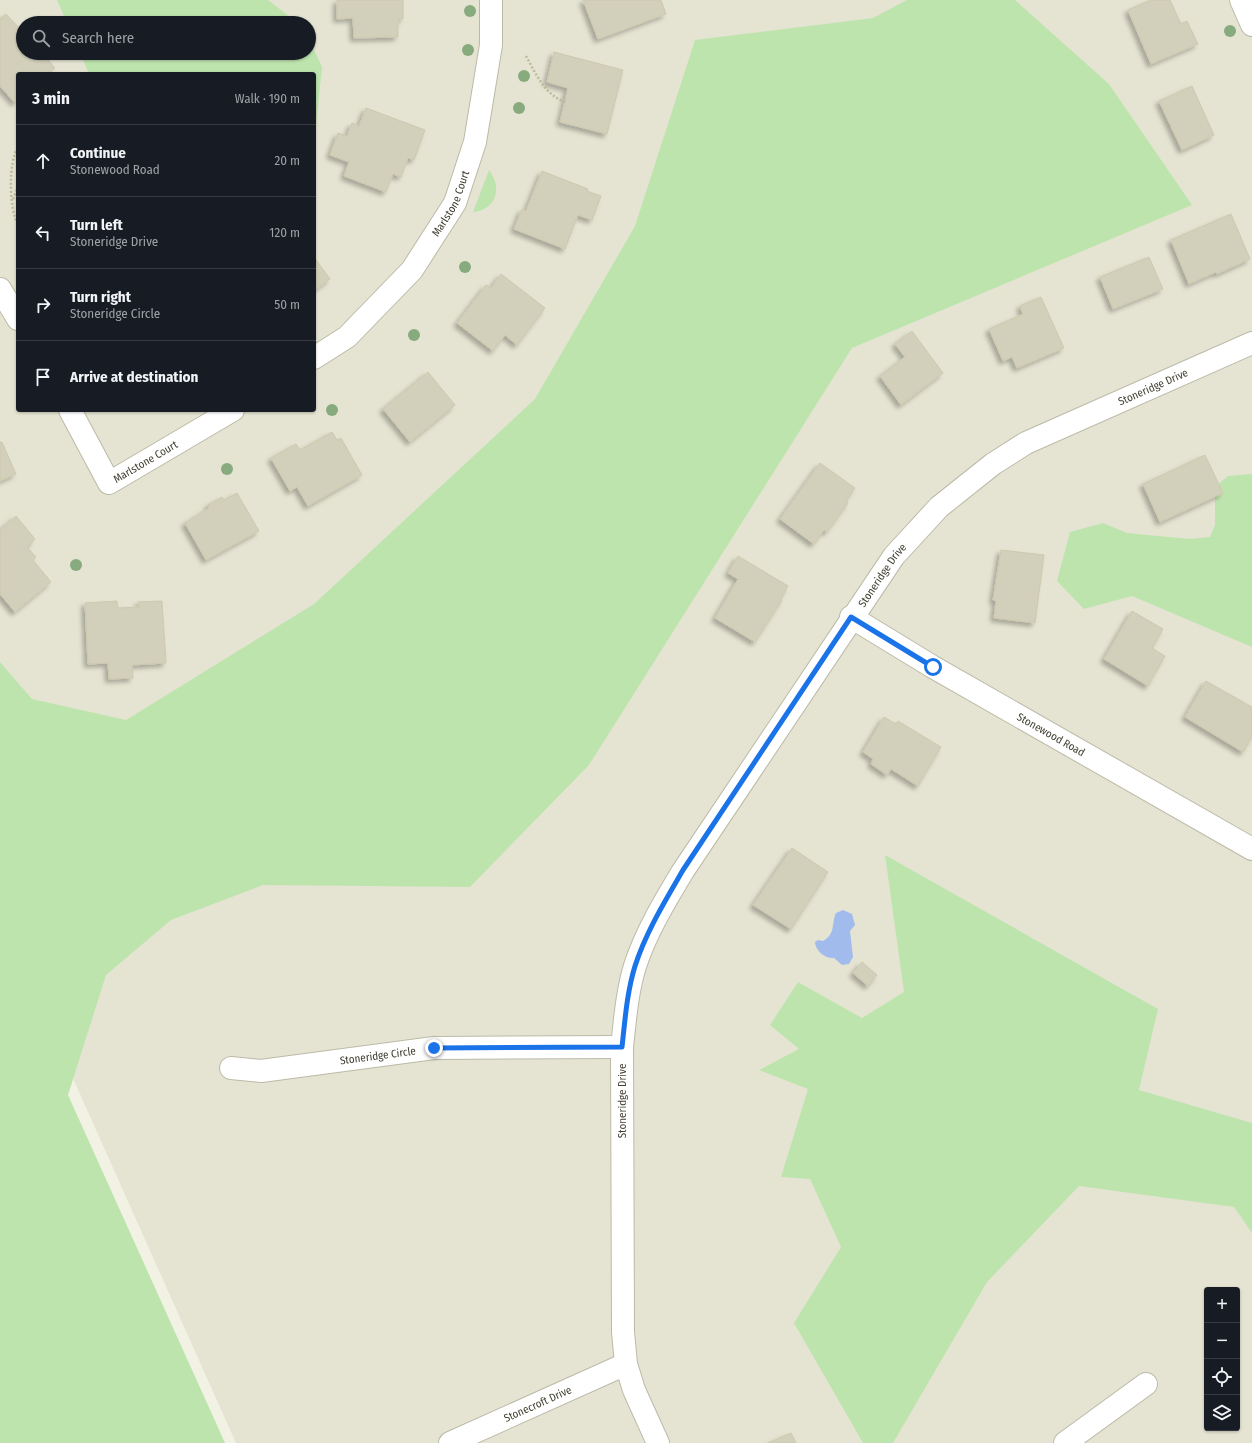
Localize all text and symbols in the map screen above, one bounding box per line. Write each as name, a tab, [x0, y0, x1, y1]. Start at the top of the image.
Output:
search box	[16, 16, 316, 60]
icon: search	[30, 27, 52, 49]
text: Search here	[62, 29, 134, 47]
text: 3 min	[32, 88, 70, 109]
text: Walk · 190 m	[235, 91, 300, 106]
text: Continue	[70, 144, 126, 162]
icon: ahead	[32, 150, 54, 172]
text: 20 m	[274, 153, 300, 168]
text: Stonewood Road	[70, 162, 160, 177]
street label: Marlstone Court	[429, 168, 472, 239]
text: Turn left	[70, 216, 123, 234]
icon: left	[32, 222, 54, 244]
text: 120 m	[269, 225, 300, 240]
text: Stoneridge Drive	[70, 234, 158, 249]
text: Turn right	[70, 288, 131, 306]
icon: right	[32, 294, 54, 316]
text: 50 m	[274, 297, 300, 312]
text: Stoneridge Circle	[70, 306, 160, 321]
icon: arrive	[32, 366, 54, 388]
street label: Stoneridge Drive	[1116, 366, 1190, 408]
text: Arrive at destination	[70, 368, 198, 386]
street label: Marlstone Court	[111, 437, 180, 485]
street label: Stoneridge Drive	[855, 541, 909, 609]
route start	[924, 658, 942, 676]
street label: Stonewood Road	[1015, 710, 1087, 759]
route end	[425, 1039, 443, 1057]
street label: Stoneridge Circle	[339, 1044, 417, 1067]
street label: Stoneridge Drive	[616, 1064, 629, 1138]
map controls	[1204, 1287, 1240, 1431]
button: +	[1204, 1287, 1240, 1323]
button: −	[1204, 1323, 1240, 1359]
button: locate	[1204, 1359, 1240, 1395]
street label: Stonecroft Drive	[502, 1383, 573, 1425]
button: layers	[1204, 1395, 1240, 1431]

